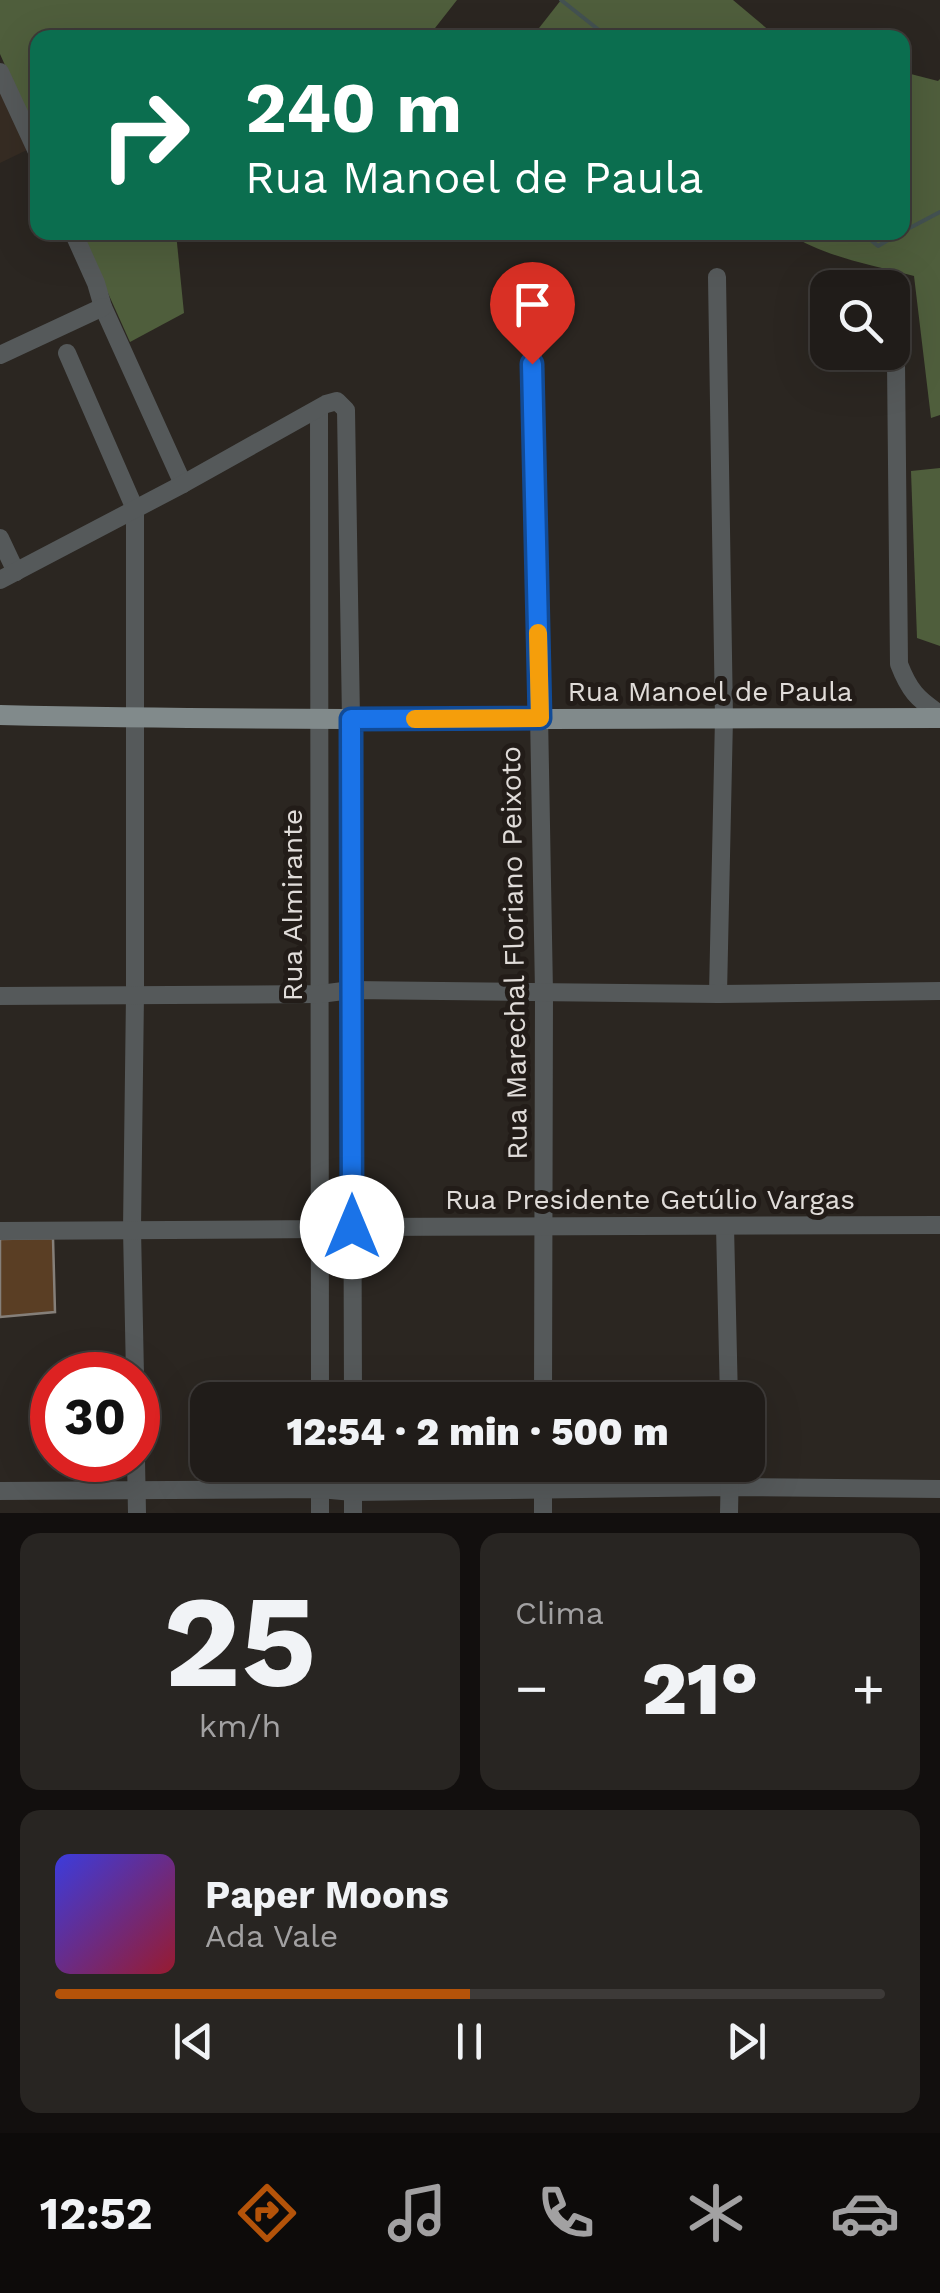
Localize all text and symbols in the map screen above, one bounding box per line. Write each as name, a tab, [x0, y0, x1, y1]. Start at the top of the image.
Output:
text: 240 m	[245, 67, 462, 149]
icon: right	[80, 70, 210, 200]
text: Rua Manoel de Paula	[245, 151, 703, 204]
pin	[490, 262, 575, 365]
map controls	[810, 270, 910, 370]
button: search	[810, 270, 910, 370]
icon: arrive	[505, 277, 560, 332]
street label: Rua Manoel de Paula	[567, 675, 853, 708]
street label: Rua Marechal Floriano Peixoto	[494, 746, 534, 1160]
street label: Rua Almirante	[276, 809, 309, 1001]
position arrow	[300, 1175, 404, 1279]
street label: Rua Presidente Getúlio Vargas	[445, 1183, 855, 1216]
speed limit sign: 30	[30, 1352, 160, 1482]
text: 12:54 · 2 min · 500 m	[286, 1410, 669, 1454]
text: 25	[163, 1565, 317, 1718]
text: Clima	[515, 1594, 604, 1632]
text: 21°	[642, 1644, 758, 1732]
text: −	[515, 1656, 548, 1720]
text: +	[852, 1656, 885, 1720]
text: km/h	[199, 1707, 281, 1745]
text: Paper Moons	[205, 1873, 449, 1917]
text: Ada Vale	[205, 1917, 338, 1955]
icon: previous	[166, 2014, 221, 2069]
icon: pause	[442, 2014, 497, 2069]
icon: next	[719, 2014, 774, 2069]
icon: directions	[232, 2178, 302, 2248]
icon: music	[382, 2178, 452, 2248]
icon: phone	[531, 2178, 601, 2248]
icon: climate	[681, 2178, 751, 2248]
icon: car	[830, 2178, 900, 2248]
text: 12:52	[40, 2187, 153, 2240]

